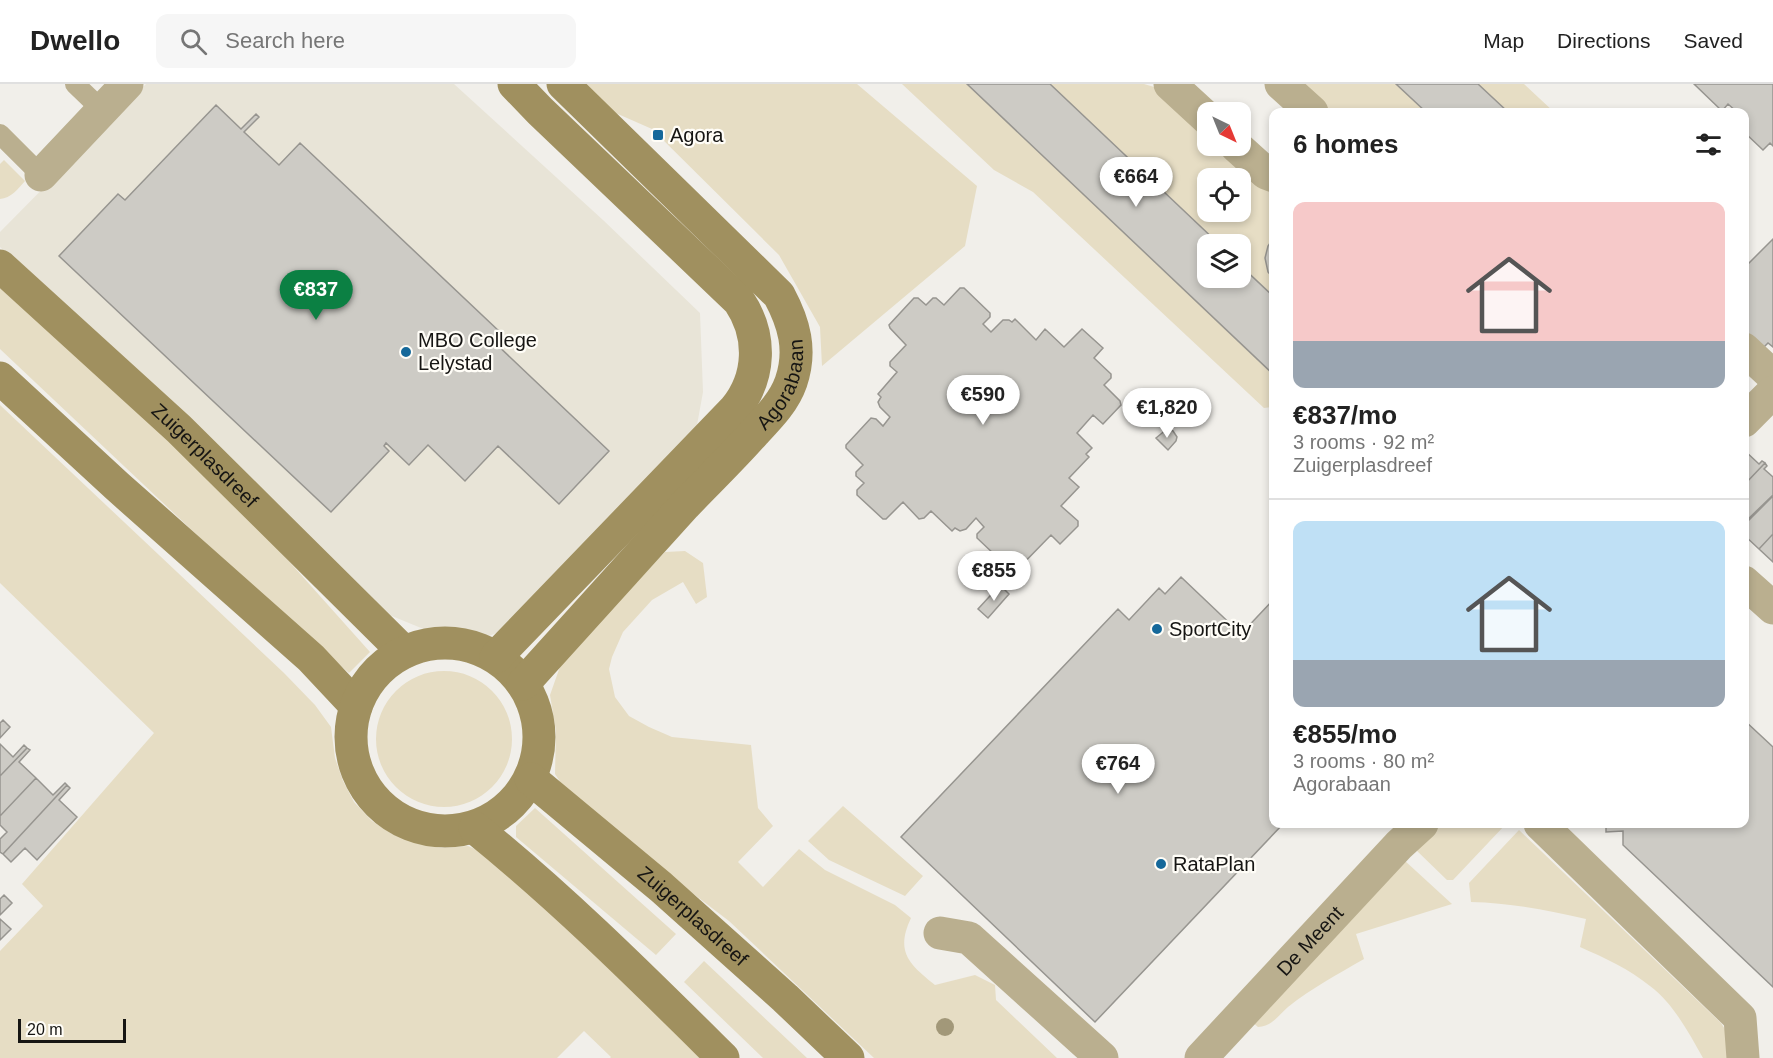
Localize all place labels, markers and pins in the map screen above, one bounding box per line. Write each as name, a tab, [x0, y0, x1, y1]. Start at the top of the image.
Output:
place label: Agora	[670, 124, 724, 146]
marker: Agora	[651, 128, 665, 142]
pin: €664	[1100, 157, 1172, 208]
pin: €837	[280, 270, 352, 321]
place label: MBO College Lelystad	[418, 329, 537, 374]
marker: MBO College Lelystad	[399, 345, 413, 359]
pin: €590	[947, 375, 1019, 426]
pin: €1,820	[1118, 388, 1216, 439]
pin: €855	[958, 551, 1030, 602]
place label: SportCity	[1169, 618, 1251, 640]
marker: SportCity	[1150, 622, 1164, 636]
pin: €764	[1082, 744, 1154, 795]
place label: RataPlan	[1173, 853, 1255, 875]
marker: RataPlan	[1154, 857, 1168, 871]

